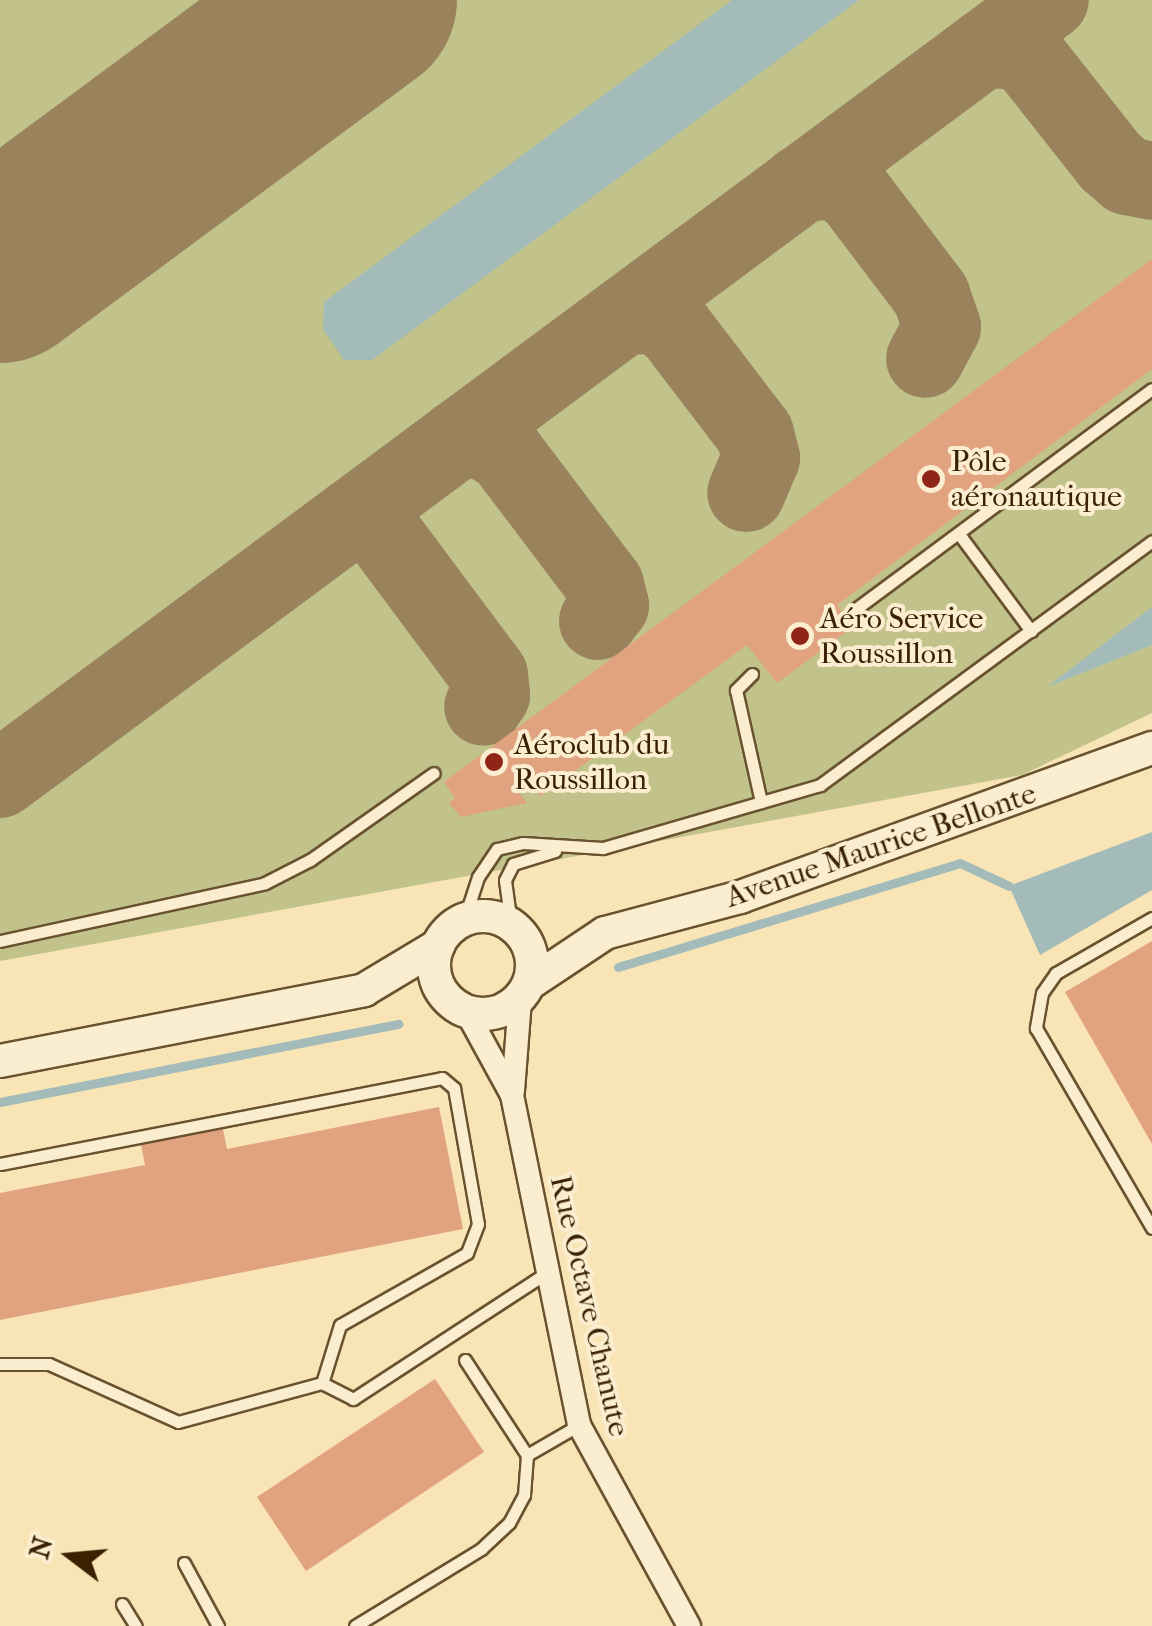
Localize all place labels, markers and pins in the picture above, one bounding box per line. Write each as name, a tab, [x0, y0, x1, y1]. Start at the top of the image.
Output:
place label: Pôle aéronautique	[951, 444, 1122, 514]
marker: Pôle aéronautique	[920, 468, 942, 490]
place label: Aéro Service Roussillon	[820, 601, 983, 672]
marker: Aéro Service Roussillon	[789, 625, 811, 647]
place label: Aéroclub du Roussillon	[514, 727, 669, 798]
marker: Aéroclub du Roussillon	[483, 751, 505, 773]

